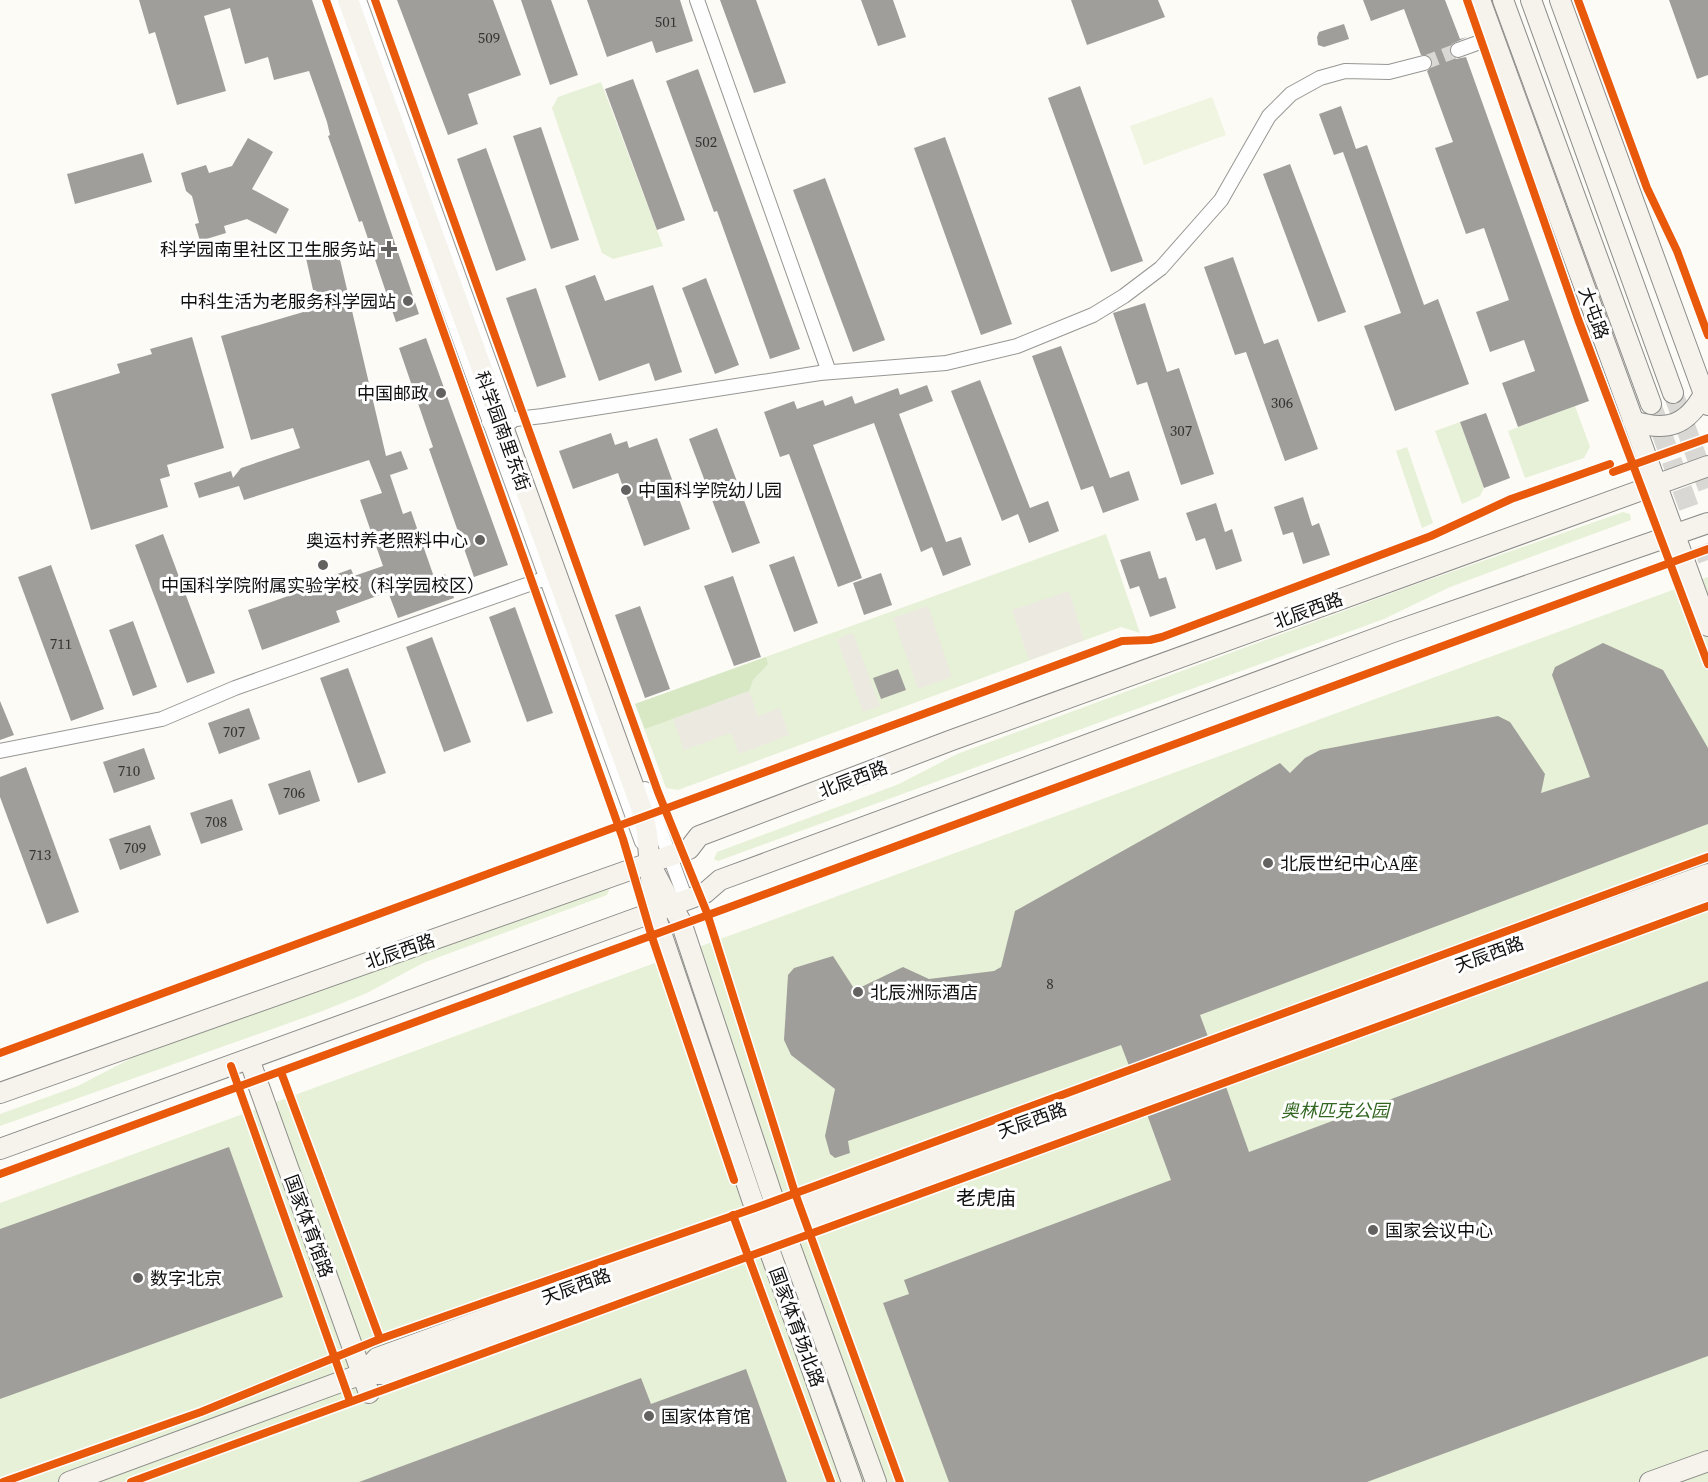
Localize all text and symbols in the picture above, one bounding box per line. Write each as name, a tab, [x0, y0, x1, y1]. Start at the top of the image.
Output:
house number: 501	[655, 11, 677, 32]
house number: 509	[478, 27, 500, 48]
house number: 502	[695, 131, 717, 152]
place label: 科学园南里社区卫生服务站	[160, 237, 376, 262]
marker: 科学园南里社区卫生服务站	[380, 240, 398, 258]
street label: 大屯路	[1573, 283, 1615, 343]
place label: 中科生活为老服务科学园站	[180, 289, 396, 314]
marker: 中科生活为老服务科学园站	[401, 294, 415, 308]
street label: 科学园南里东街	[470, 368, 536, 494]
place label: 中国邮政	[357, 381, 429, 406]
marker: 中国邮政	[434, 386, 448, 400]
house number: 306	[1271, 392, 1293, 413]
house number: 307	[1170, 420, 1192, 441]
place label: 中国科学院幼儿园	[638, 478, 782, 503]
marker: 中国科学院幼儿园	[619, 483, 633, 497]
place label: 奥运村养老照料中心	[306, 528, 468, 553]
marker: 奥运村养老照料中心	[473, 533, 487, 547]
marker: 中国科学院附属实验学校（科学园校区）	[316, 558, 330, 572]
place label: 中国科学院附属实验学校（科学园校区）	[161, 573, 485, 598]
street label: 北辰西路	[1270, 586, 1346, 634]
house number: 711	[50, 633, 72, 654]
house number: 707	[223, 721, 245, 742]
street label: 北辰西路	[815, 754, 891, 804]
house number: 710	[118, 760, 140, 781]
house number: 706	[283, 782, 305, 803]
house number: 708	[205, 811, 227, 832]
house number: 709	[124, 837, 146, 858]
house number: 713	[29, 844, 51, 865]
place label: 北辰世纪中心A座	[1280, 851, 1418, 876]
marker: 北辰世纪中心A座	[1261, 856, 1275, 870]
street label: 北辰西路	[362, 927, 438, 975]
street label: 天辰西路	[1451, 930, 1527, 978]
house number: 8	[1046, 973, 1054, 994]
place label: 北辰洲际酒店	[870, 980, 978, 1005]
marker: 北辰洲际酒店	[851, 985, 865, 999]
street label: 天辰西路	[994, 1096, 1070, 1144]
park label: 奥林匹克公园	[1281, 1098, 1392, 1123]
street label: 国家体育馆路	[279, 1171, 339, 1281]
district label: 老虎庙	[956, 1184, 1016, 1212]
place label: 国家会议中心	[1385, 1218, 1493, 1243]
marker: 国家会议中心	[1366, 1223, 1380, 1237]
street label: 天辰西路	[538, 1262, 614, 1310]
street label: 国家体育场北路	[764, 1264, 830, 1390]
place label: 数字北京	[150, 1266, 222, 1291]
marker: 数字北京	[131, 1271, 145, 1285]
place label: 国家体育馆	[661, 1404, 751, 1429]
marker: 国家体育馆	[642, 1409, 656, 1423]

